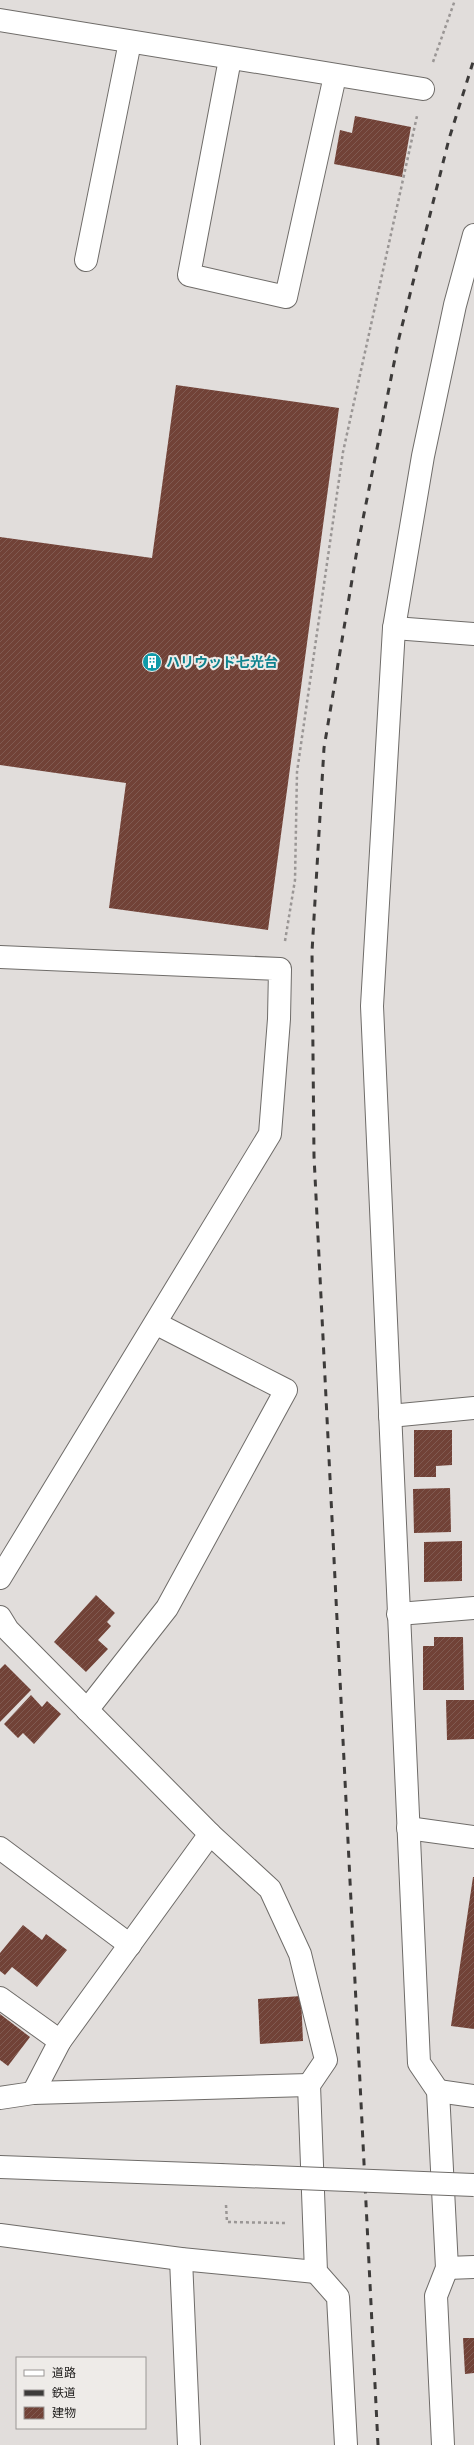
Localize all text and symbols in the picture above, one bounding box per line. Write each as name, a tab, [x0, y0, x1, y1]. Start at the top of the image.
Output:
building icon: ハリウッド七光台	[141, 651, 163, 673]
place label: ハリウッド七光台	[166, 653, 278, 671]
legend	[16, 2357, 146, 2429]
text: 道路	[52, 2365, 76, 2380]
text: 鉄道	[52, 2385, 76, 2400]
text: 建物	[52, 2405, 76, 2420]

